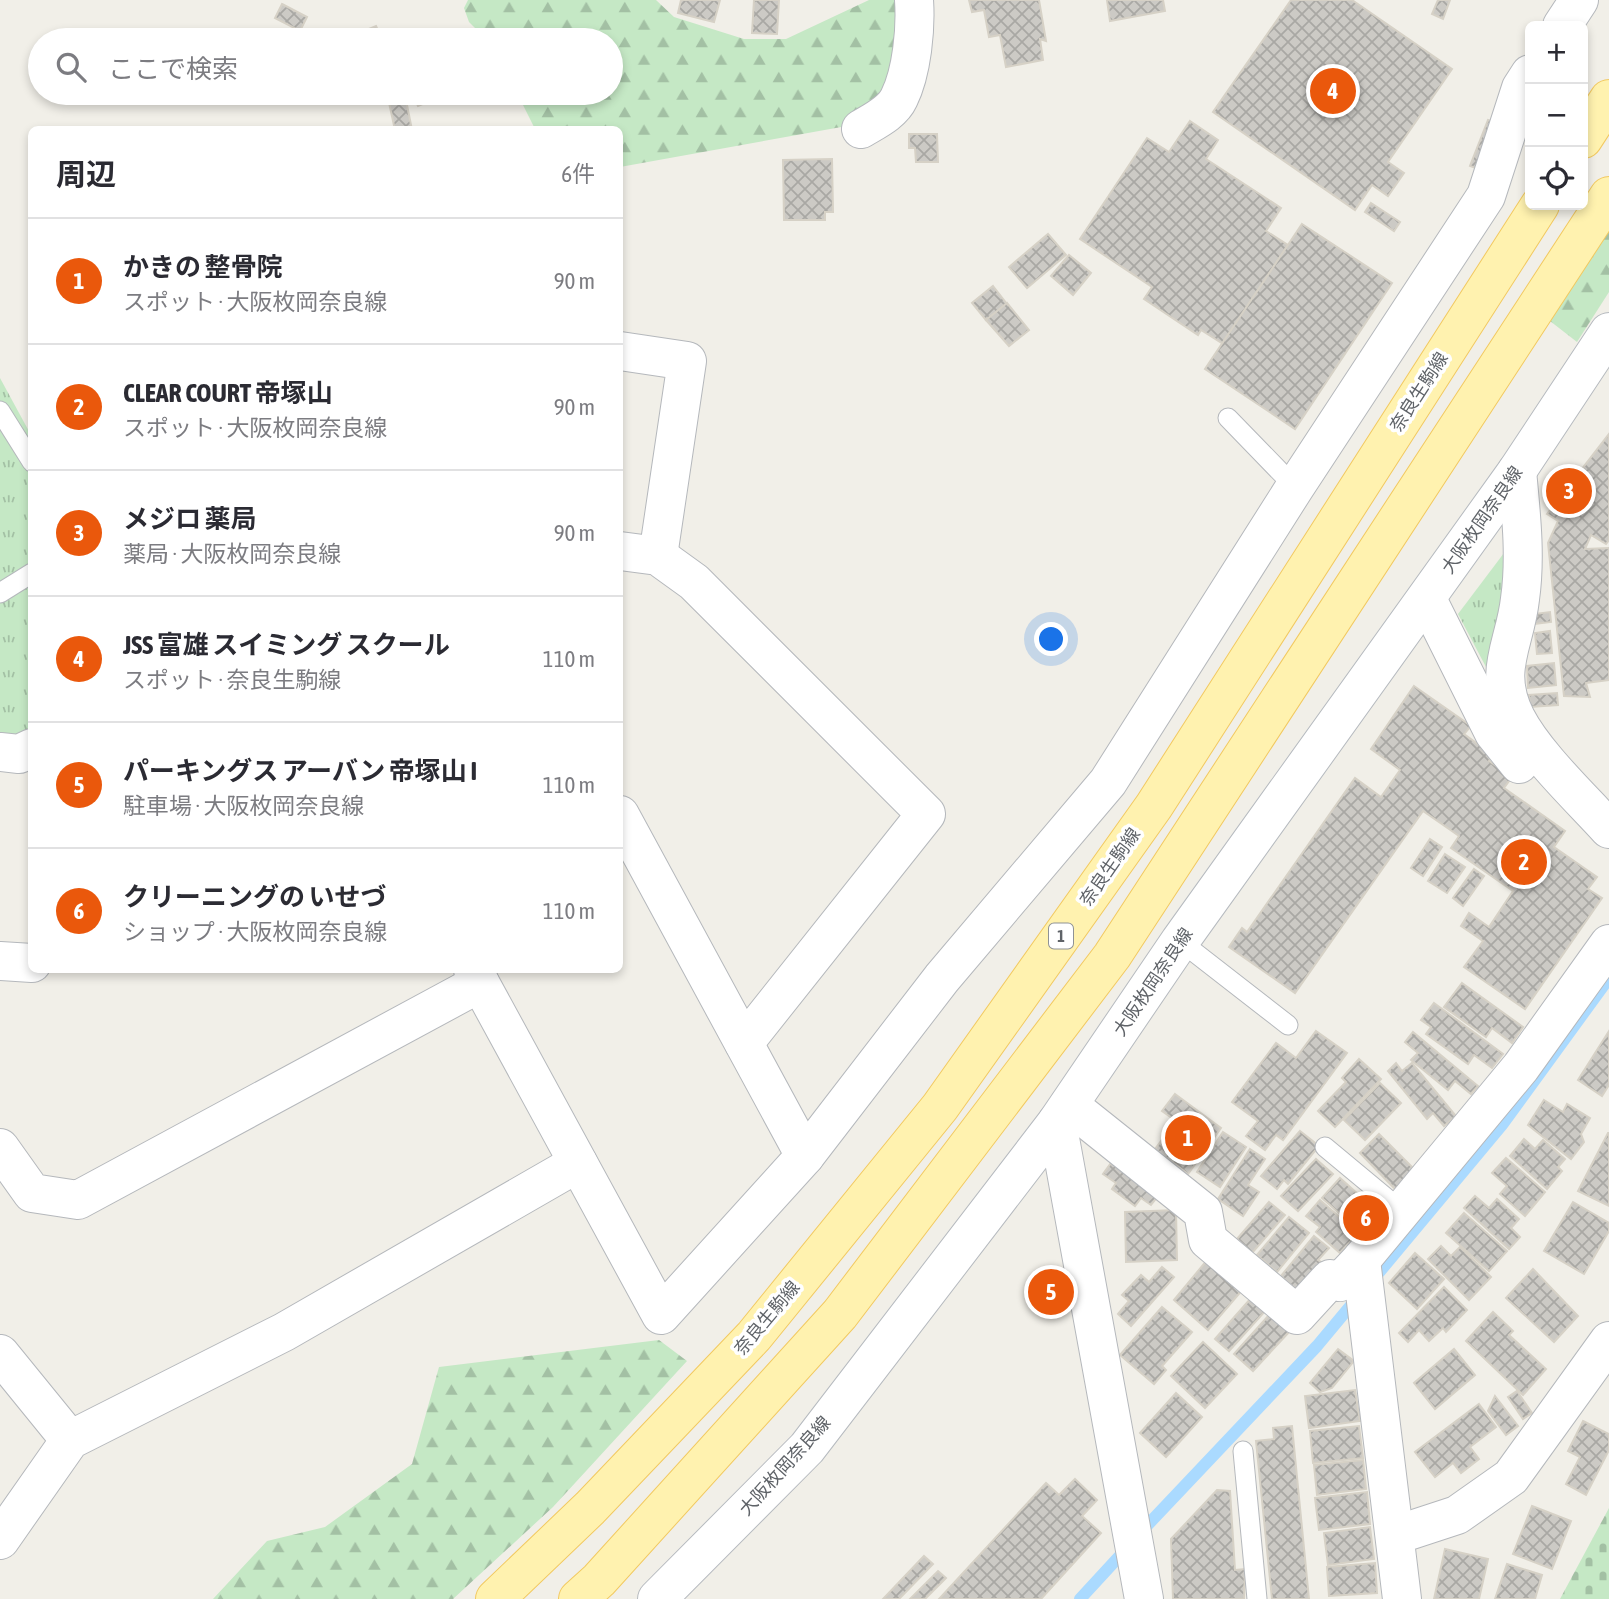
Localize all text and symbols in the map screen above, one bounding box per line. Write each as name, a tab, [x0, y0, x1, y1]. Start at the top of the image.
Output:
map controls	[1525, 21, 1588, 210]
button: +	[1525, 21, 1588, 84]
search box	[28, 28, 623, 105]
icon: search	[52, 48, 90, 86]
text: ここで検索	[108, 54, 238, 84]
pin: 4	[1310, 65, 1356, 117]
button: −	[1525, 84, 1588, 147]
button: locate	[1525, 147, 1588, 210]
text: 周辺	[56, 157, 116, 191]
text: 6件	[561, 161, 595, 187]
text: かきの 整骨院	[123, 252, 283, 282]
text: 1	[74, 268, 84, 294]
text: 90 m	[554, 268, 595, 294]
text: スポット · 大阪枚岡奈良線	[123, 289, 387, 315]
street label: 奈良生駒線	[1385, 348, 1452, 435]
text: CLEAR COURT 帝塚山	[123, 378, 333, 408]
text: 2	[74, 394, 84, 420]
text: 90 m	[554, 394, 595, 420]
text: スポット · 大阪枚岡奈良線	[123, 415, 387, 441]
street label: 大阪枚岡奈良線	[1437, 462, 1526, 577]
pin: 3	[1546, 465, 1592, 517]
text: メジロ 薬局	[123, 504, 257, 534]
text: 3	[74, 520, 84, 546]
text: 90 m	[554, 520, 595, 546]
text: 薬局 · 大阪枚岡奈良線	[123, 541, 341, 567]
your location	[1034, 622, 1068, 656]
text: JSS 富雄 スイミング スクール	[123, 630, 450, 660]
text: 4	[74, 646, 84, 672]
text: 110 m	[543, 646, 595, 672]
text: スポット · 奈良生駒線	[123, 667, 341, 693]
text: パーキングス アーバン 帝塚山 I	[123, 756, 477, 786]
text: 5	[74, 772, 84, 798]
text: 110 m	[543, 772, 595, 798]
text: 駐車場 · 大阪枚岡奈良線	[123, 793, 364, 819]
street label: 奈良生駒線	[1075, 824, 1144, 910]
pin: 2	[1501, 836, 1547, 888]
text: クリーニングの いせづ	[123, 882, 387, 912]
text: 6	[74, 898, 84, 924]
text: 110 m	[543, 898, 595, 924]
text: ショップ · 大阪枚岡奈良線	[123, 919, 387, 945]
road number: 1	[1049, 924, 1073, 948]
street label: 大阪枚岡奈良線	[1109, 924, 1197, 1040]
pin: 1	[1165, 1112, 1211, 1164]
pin: 6	[1343, 1192, 1389, 1244]
pin: 5	[1028, 1266, 1074, 1318]
street label: 奈良生駒線	[730, 1276, 804, 1359]
street label: 大阪枚岡奈良線	[735, 1412, 835, 1520]

